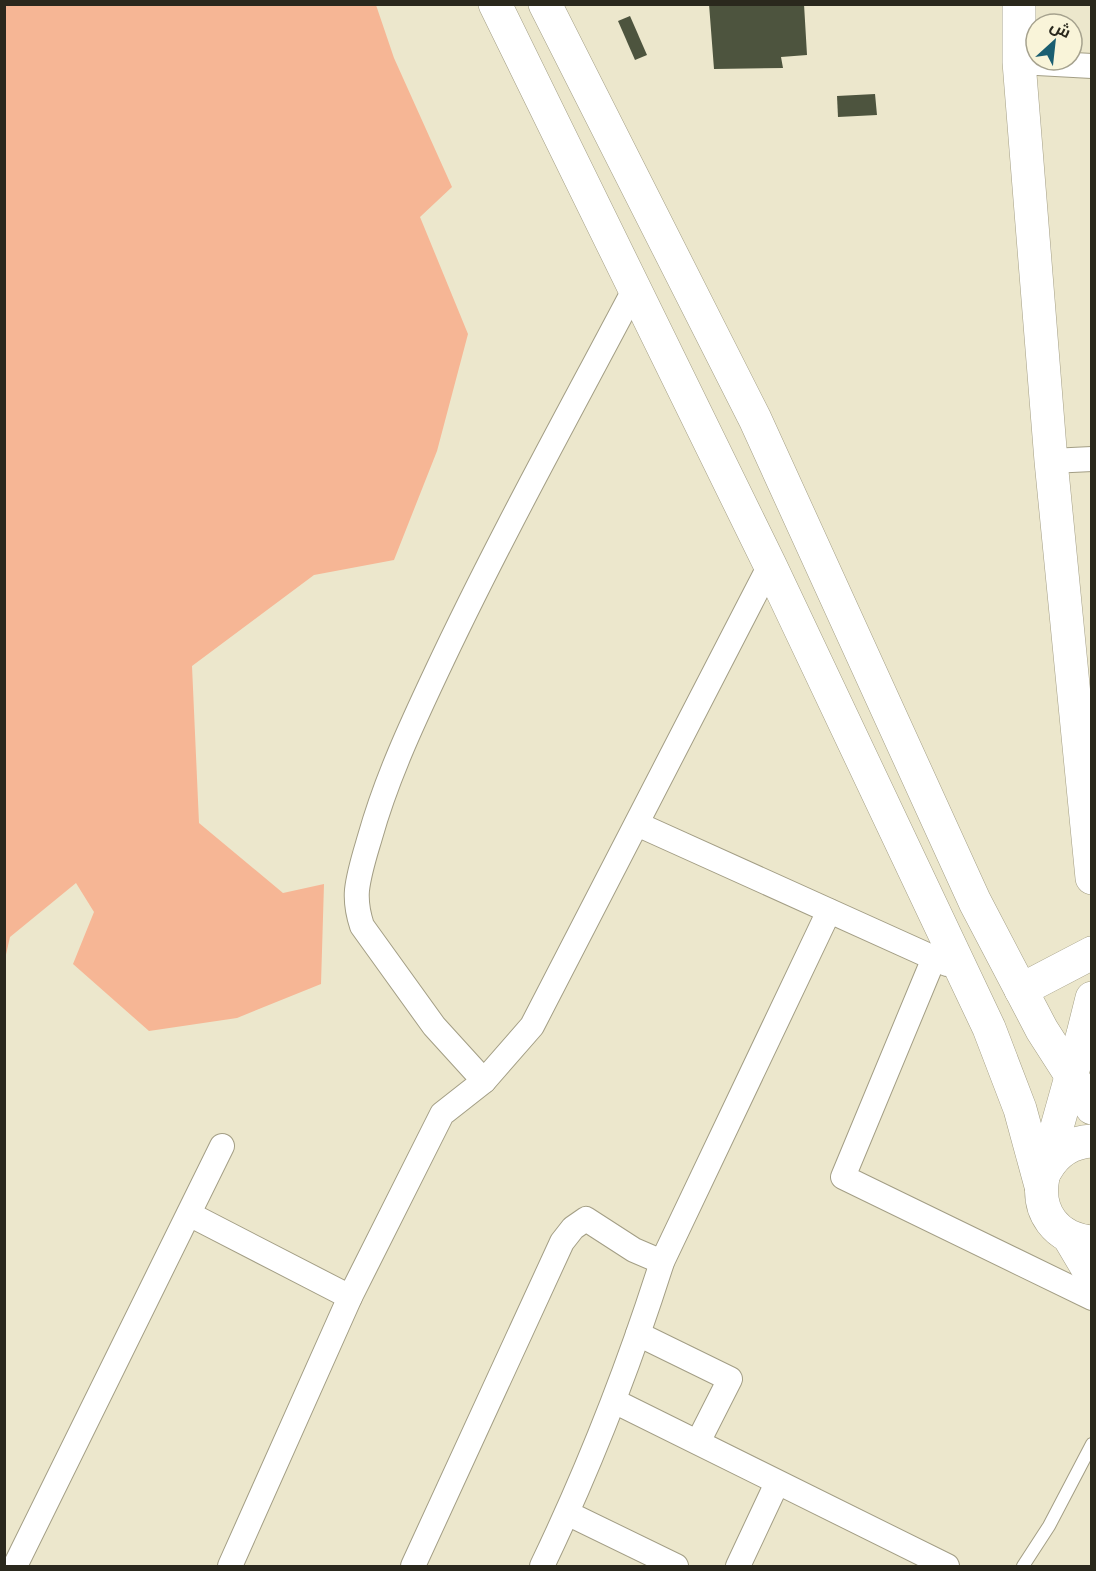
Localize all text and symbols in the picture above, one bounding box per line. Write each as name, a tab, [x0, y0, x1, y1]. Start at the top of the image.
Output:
north arrow	[1024, 12, 1084, 72]
text: ش	[1047, 15, 1074, 42]

